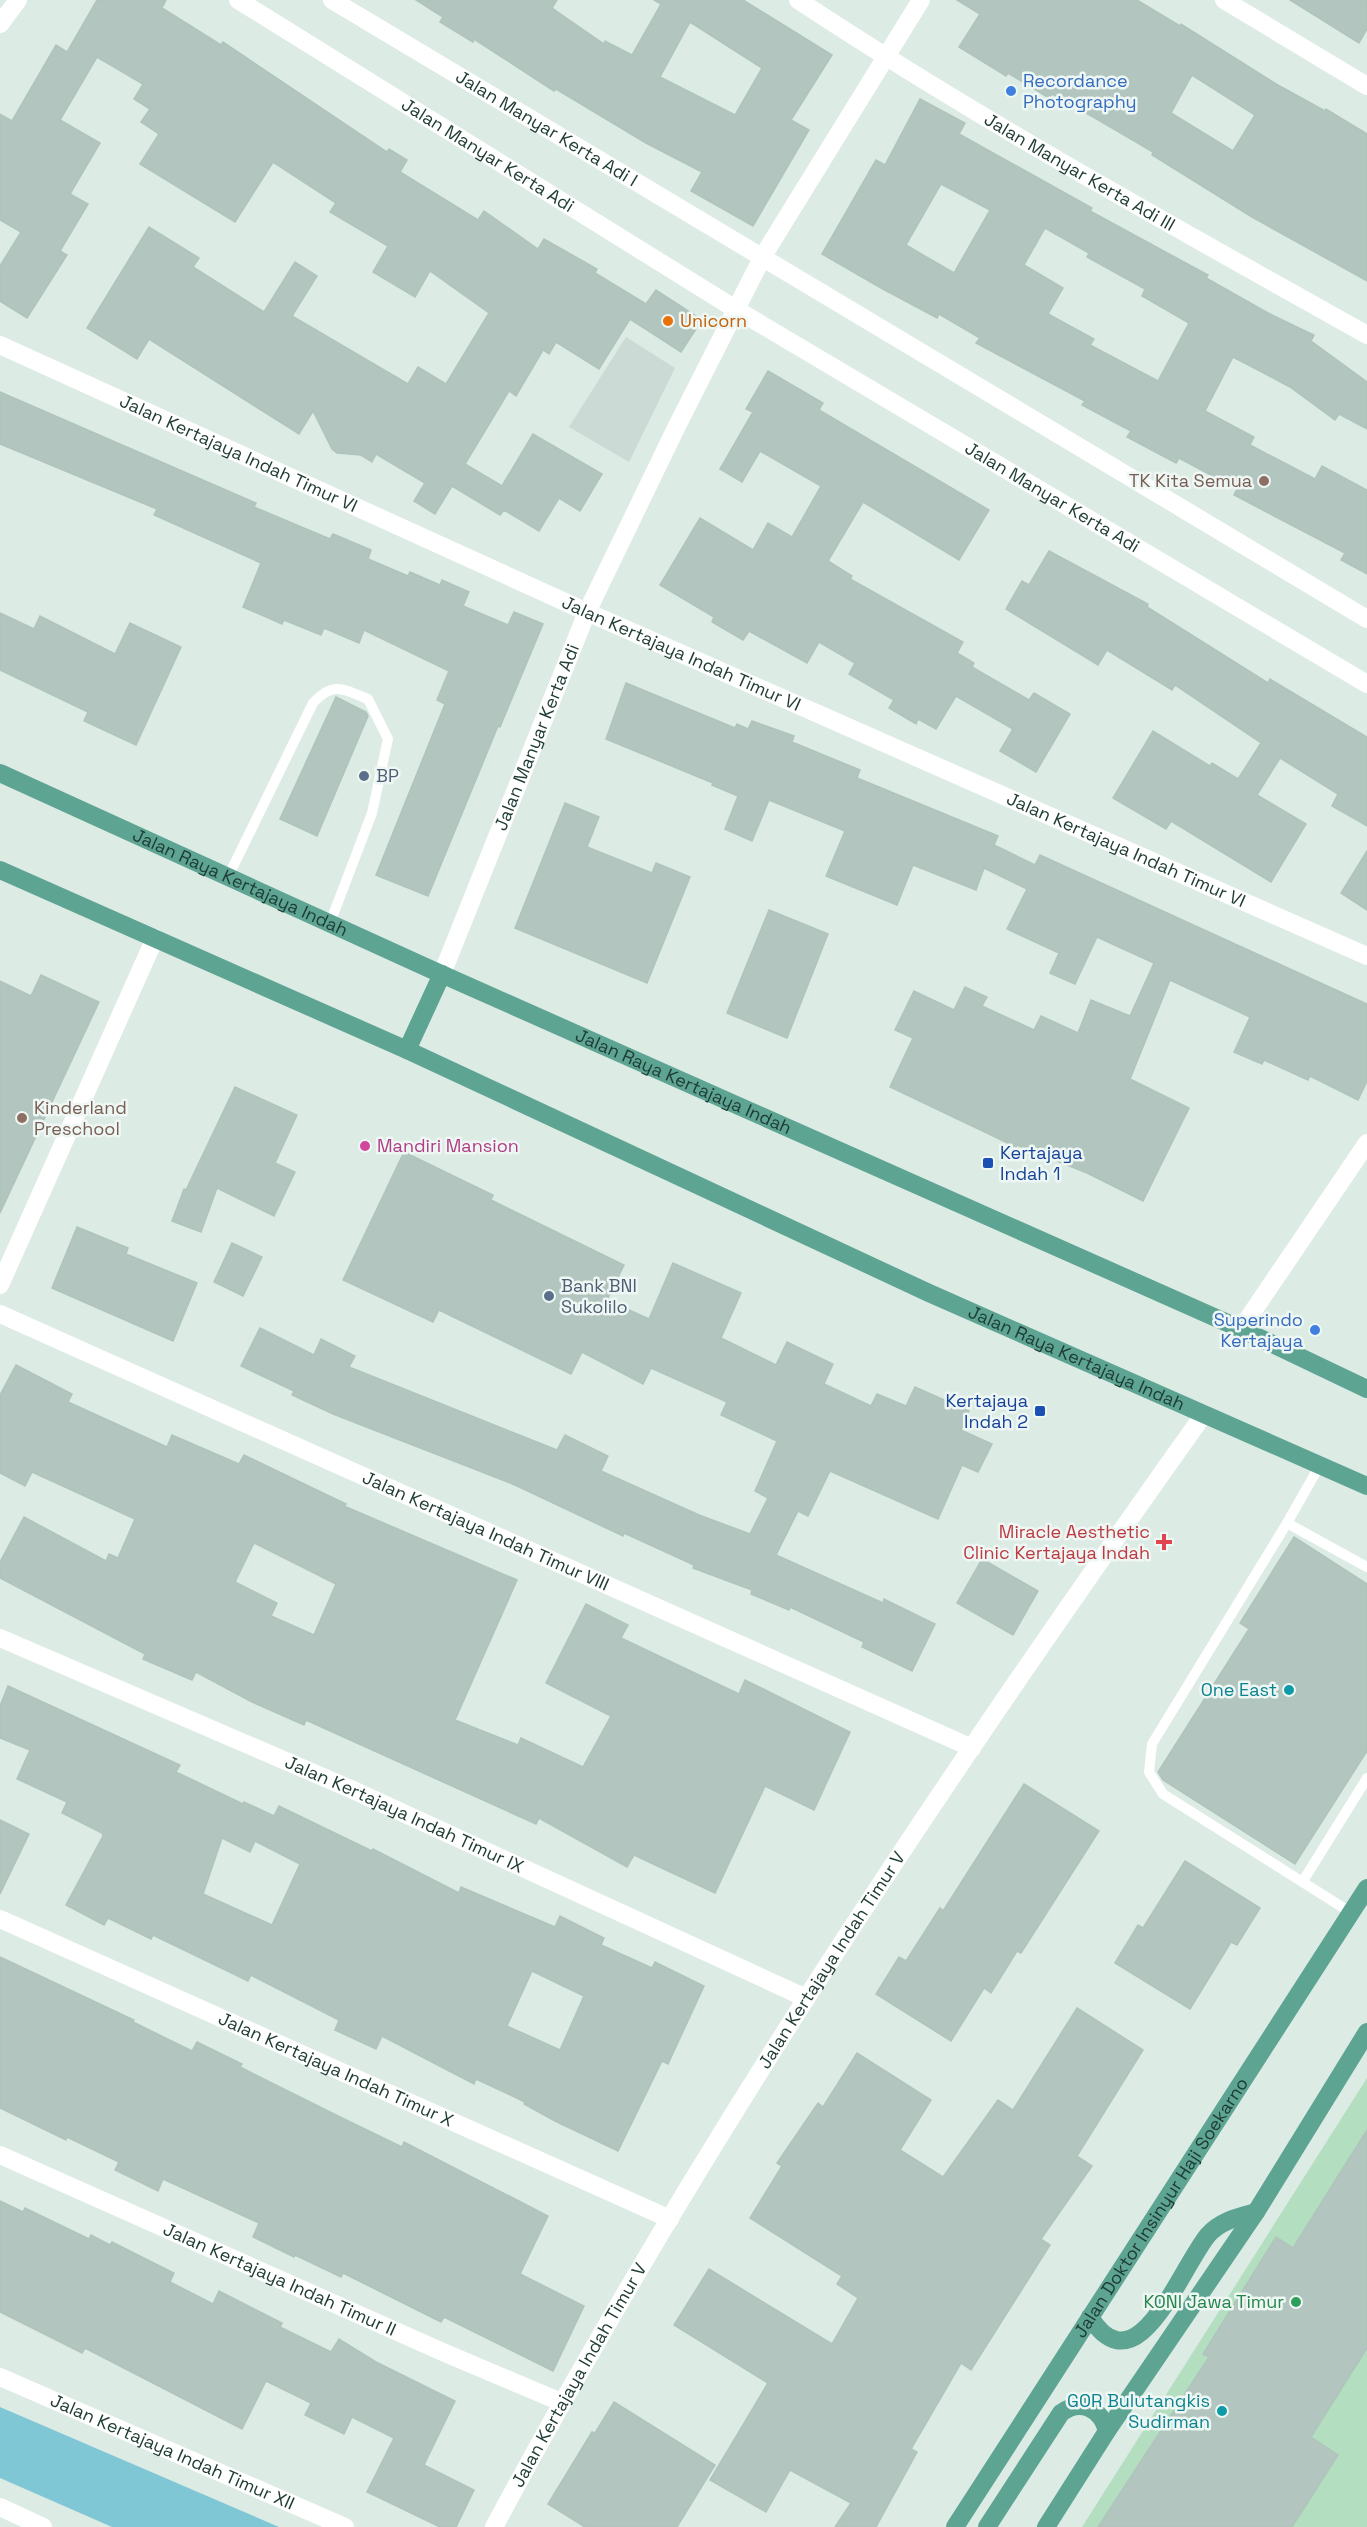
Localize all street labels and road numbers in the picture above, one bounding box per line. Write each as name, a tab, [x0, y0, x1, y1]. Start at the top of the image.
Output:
street label: Jalan Manyar Kerta Adi I	[452, 66, 642, 192]
street label: Jalan Manyar Kerta Adi	[397, 94, 577, 218]
street label: Jalan Manyar Kerta Adi III	[980, 107, 1179, 236]
street label: Jalan Kertajaya Indah Timur VI	[116, 389, 361, 517]
street label: Jalan Manyar Kerta Adi	[961, 436, 1144, 557]
street label: Jalan Kertajaya Indah Timur VI	[558, 590, 805, 716]
street label: Jalan Manyar Kerta Adi	[489, 640, 584, 834]
street label: Jalan Kertajaya Indah Timur VI	[1003, 787, 1249, 912]
street label: Jalan Raya Kertajaya Indah	[129, 823, 352, 941]
street label: Jalan Raya Kertajaya Indah	[572, 1023, 796, 1139]
street label: Jalan Raya Kertajaya Indah	[965, 1300, 1189, 1415]
street label: Jalan Kertajaya Indah Timur VIII	[359, 1465, 613, 1596]
street label: Jalan Kertajaya Indah Timur IX	[282, 1750, 527, 1878]
street label: Jalan Kertajaya Indah Timur V	[752, 1847, 910, 2073]
street label: Jalan Kertajaya Indah Timur X	[215, 2006, 457, 2132]
street label: Jalan Doktor Insinyur Haji Soekarno	[1068, 2073, 1253, 2342]
street label: Jalan Kertajaya Indah Timur II	[160, 2217, 400, 2341]
street label: Jalan Kertajaya Indah Timur V	[506, 2259, 652, 2491]
street label: Jalan Kertajaya Indah Timur XII	[47, 2388, 298, 2515]

